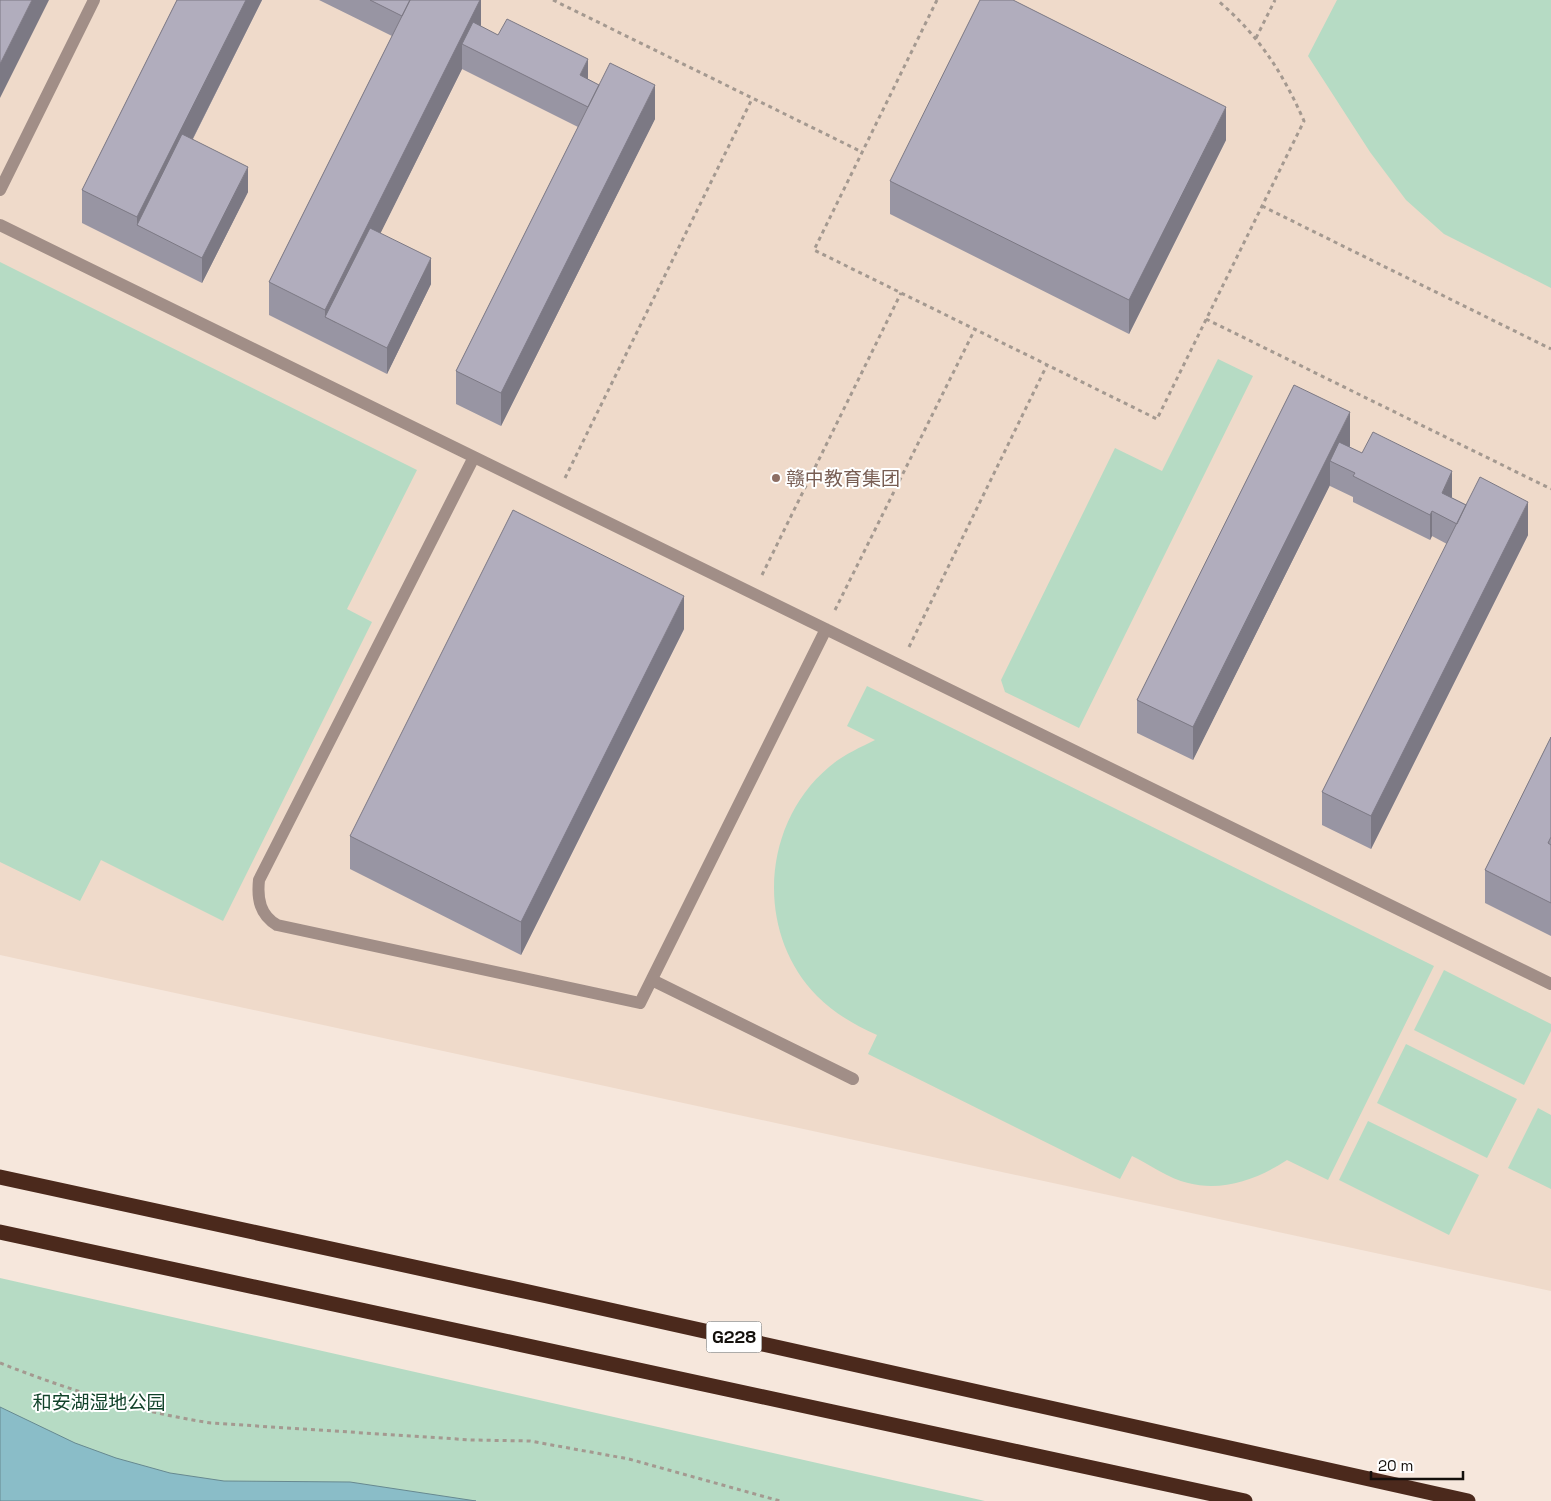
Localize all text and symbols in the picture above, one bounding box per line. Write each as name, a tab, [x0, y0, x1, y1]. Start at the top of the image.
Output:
place label: 赣中教育集团	[786, 466, 900, 491]
marker: 赣中教育集团	[770, 472, 782, 484]
road number: G228	[706, 1321, 762, 1352]
park label: 和安湖湿地公园	[32, 1390, 166, 1415]
scale bar	[1371, 1448, 1464, 1480]
text: 20 m	[1378, 1456, 1413, 1475]

